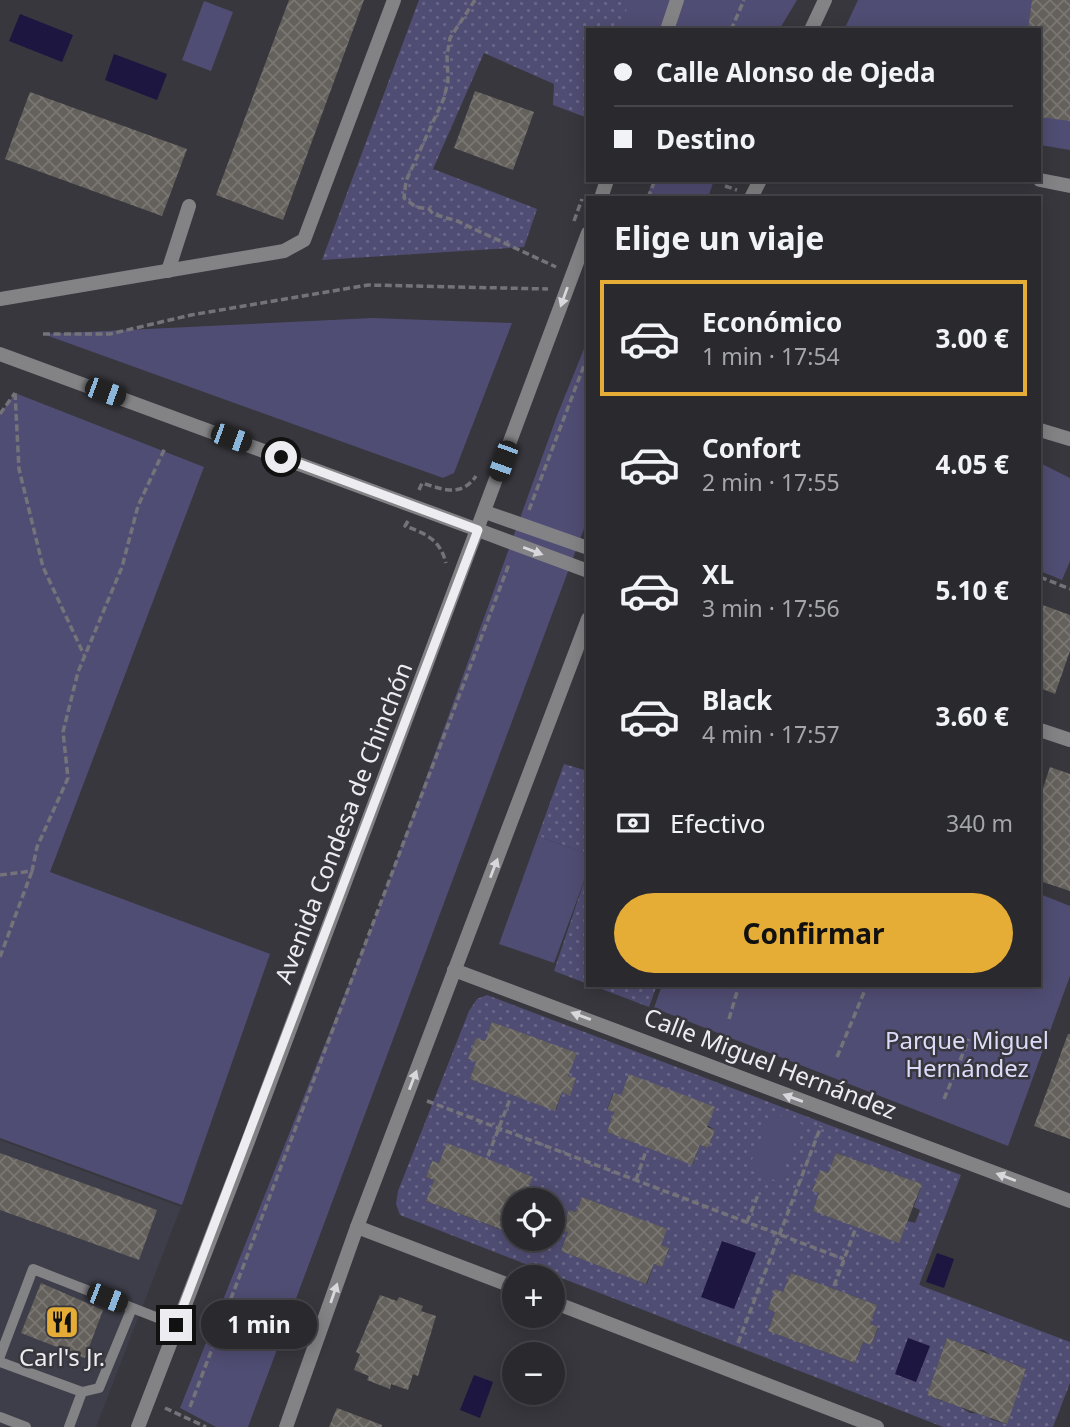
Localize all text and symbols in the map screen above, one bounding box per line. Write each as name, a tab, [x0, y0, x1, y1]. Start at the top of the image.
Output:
text: Calle Alonso de Ojeda	[656, 54, 936, 90]
text: Destino	[656, 121, 756, 157]
text: Elige un viaje	[614, 216, 824, 259]
one-way arrow	[559, 286, 570, 307]
text: Económico	[702, 304, 842, 340]
icon: car	[618, 307, 681, 370]
text: 3.00 €	[935, 320, 1009, 356]
text: 1 min · 17:54	[702, 340, 840, 372]
car	[82, 375, 129, 409]
car	[208, 421, 255, 455]
text: Confort	[702, 430, 801, 466]
icon: car	[618, 433, 681, 496]
car	[486, 438, 521, 484]
route start	[265, 441, 297, 473]
text: 4.05 €	[935, 446, 1009, 482]
text: 2 min · 17:55	[702, 466, 840, 498]
one-way arrow	[523, 545, 544, 556]
text: XL	[702, 556, 734, 592]
icon: car	[618, 559, 681, 622]
text: 5.10 €	[935, 572, 1009, 608]
text: 3 min · 17:56	[702, 592, 840, 624]
street label: Avenida Condesa de Chinchón	[266, 657, 419, 988]
text: Black	[702, 682, 772, 718]
icon: car	[618, 685, 681, 748]
text: 3.60 €	[935, 698, 1009, 734]
text: 4 min · 17:57	[702, 718, 840, 750]
icon: cash	[614, 804, 652, 842]
text: Efectivo	[670, 805, 766, 841]
text: 340 m	[946, 807, 1013, 839]
one-way arrow	[488, 857, 499, 878]
button: Confirmar	[614, 893, 1013, 973]
street label: Calle Miguel Hernández	[640, 999, 902, 1126]
one-way arrow	[570, 1010, 591, 1021]
park label: Parque Miguel Hernández	[885, 1023, 1049, 1084]
one-way arrow	[408, 1070, 419, 1091]
one-way arrow	[783, 1092, 804, 1103]
one-way arrow	[996, 1172, 1017, 1183]
map controls	[502, 1188, 565, 1405]
button: locate	[502, 1188, 565, 1251]
button: +	[502, 1265, 565, 1328]
car	[84, 1281, 131, 1315]
one-way arrow	[329, 1283, 340, 1304]
callout: 1 min	[200, 1300, 316, 1350]
restaurant icon: Carl's Jr.	[43, 1303, 81, 1341]
text: 1 min	[227, 1308, 291, 1340]
route end	[160, 1309, 192, 1341]
place label: Carl's Jr.	[19, 1340, 105, 1373]
button: −	[502, 1342, 565, 1405]

